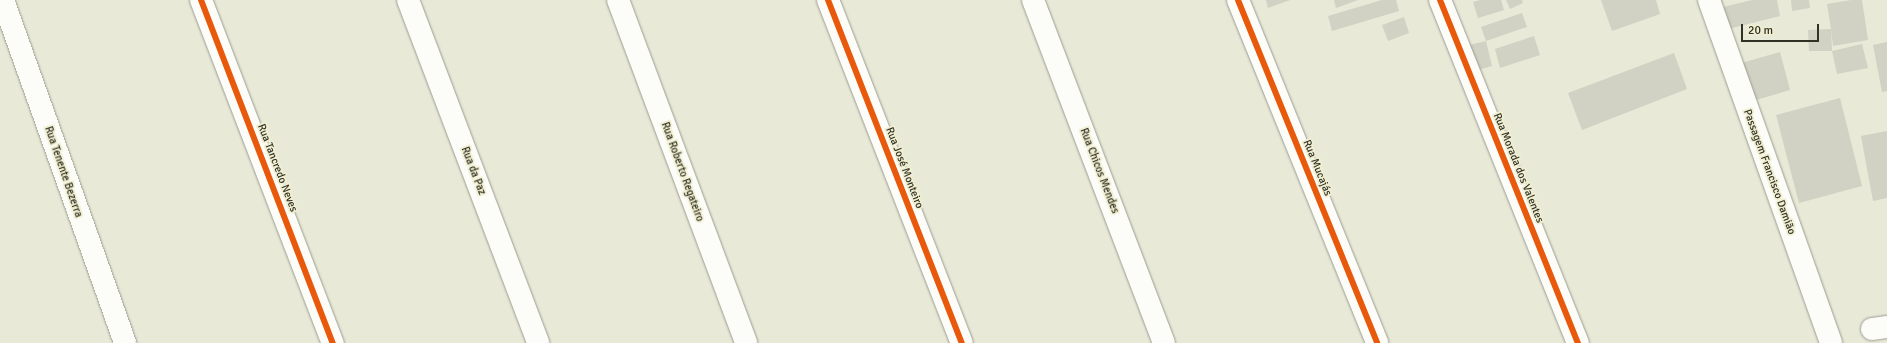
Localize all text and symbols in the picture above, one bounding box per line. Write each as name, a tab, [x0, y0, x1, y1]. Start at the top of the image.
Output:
scale bar	[1743, 16, 1821, 42]
text: 20 m	[1748, 23, 1773, 38]
street label: Passagem Francisco Damião	[1740, 108, 1798, 236]
street label: Rua Morada dos Valentes	[1490, 111, 1546, 225]
street label: Rua Roberto Regateiro	[658, 120, 706, 224]
street label: Rua Tancredo Neves	[254, 122, 300, 214]
street label: Rua Tenente Bezerra	[41, 125, 85, 219]
street label: Rua José Monteiro	[882, 125, 926, 211]
street label: Rua Chicos Mendes	[1077, 126, 1121, 216]
street label: Rua Mucajás	[1300, 138, 1334, 198]
street label: Rua da Paz	[458, 145, 488, 197]

